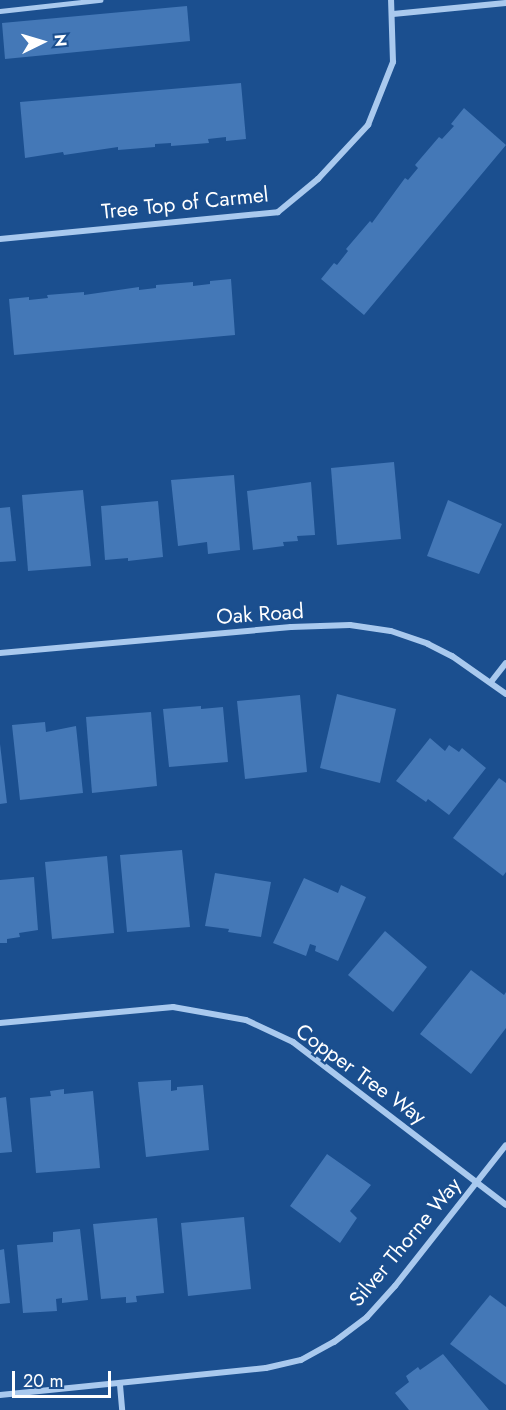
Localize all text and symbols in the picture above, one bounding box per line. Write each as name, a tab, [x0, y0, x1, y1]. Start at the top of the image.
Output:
north arrow	[12, 12, 72, 72]
text: N	[48, 33, 72, 48]
street label: Tree Top of Carmel	[100, 182, 270, 224]
street label: Oak Road	[215, 598, 305, 630]
street label: Copper Tree Way	[291, 1018, 431, 1130]
street label: Silver Thorne Way	[344, 1172, 466, 1312]
scale bar	[15, 1359, 114, 1397]
text: 20 m	[23, 1368, 63, 1394]

